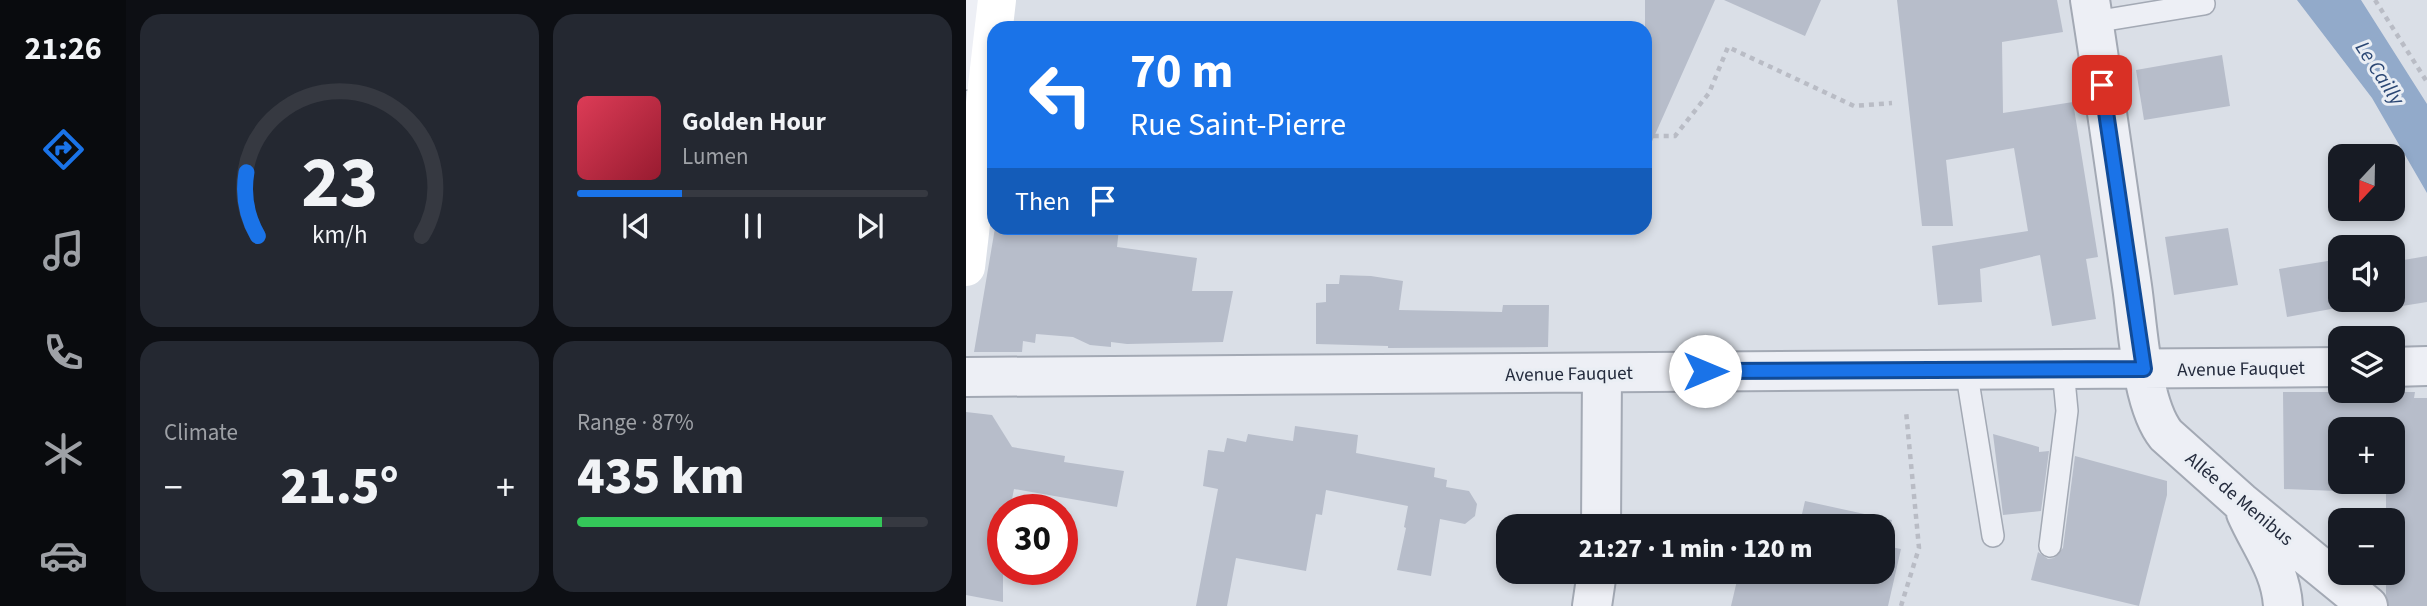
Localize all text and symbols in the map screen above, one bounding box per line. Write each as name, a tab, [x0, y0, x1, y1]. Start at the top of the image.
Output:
text: 21:26	[24, 26, 102, 72]
water label: Le Cailly	[2348, 35, 2413, 112]
text: 70 m	[1130, 37, 1234, 107]
icon: left	[1015, 49, 1106, 140]
pin	[2072, 55, 2132, 115]
icon: arrive	[2083, 66, 2121, 104]
text: Rue Saint-Pierre	[1130, 102, 1346, 148]
text: Golden Hour	[682, 103, 826, 140]
icon: directions	[39, 125, 88, 174]
text: 23	[301, 132, 378, 236]
text: Lumen	[682, 140, 749, 173]
north arrow	[2328, 144, 2404, 220]
map controls	[2328, 144, 2405, 585]
icon: arrive	[1084, 182, 1122, 220]
text: Then	[1015, 183, 1070, 220]
icon: previous	[617, 207, 655, 245]
icon: pause	[734, 207, 772, 245]
icon: next	[851, 207, 889, 245]
text: km/h	[312, 217, 367, 253]
icon: music	[39, 226, 88, 275]
button: sound	[2328, 235, 2405, 312]
button: layers	[2328, 326, 2405, 403]
icon: phone	[39, 328, 88, 377]
position arrow	[1668, 334, 1742, 408]
street label: Avenue Fauquet	[2177, 355, 2306, 384]
street label: Avenue Fauquet	[1505, 360, 1634, 389]
text: Range · 87%	[577, 406, 694, 439]
text: Climate	[164, 416, 238, 449]
button: +	[2328, 417, 2405, 494]
icon: climate	[39, 429, 88, 478]
text: 435 km	[577, 440, 745, 514]
street label: Allée de Menibus	[2179, 446, 2299, 552]
text: 21.5°	[280, 450, 399, 524]
text: −	[164, 461, 183, 515]
text: +	[496, 461, 515, 515]
speed limit sign: 30	[987, 494, 1078, 585]
button: −	[2328, 508, 2405, 585]
text: 21:27 · 1 min · 120 m	[1579, 530, 1812, 567]
icon: car	[39, 531, 88, 580]

